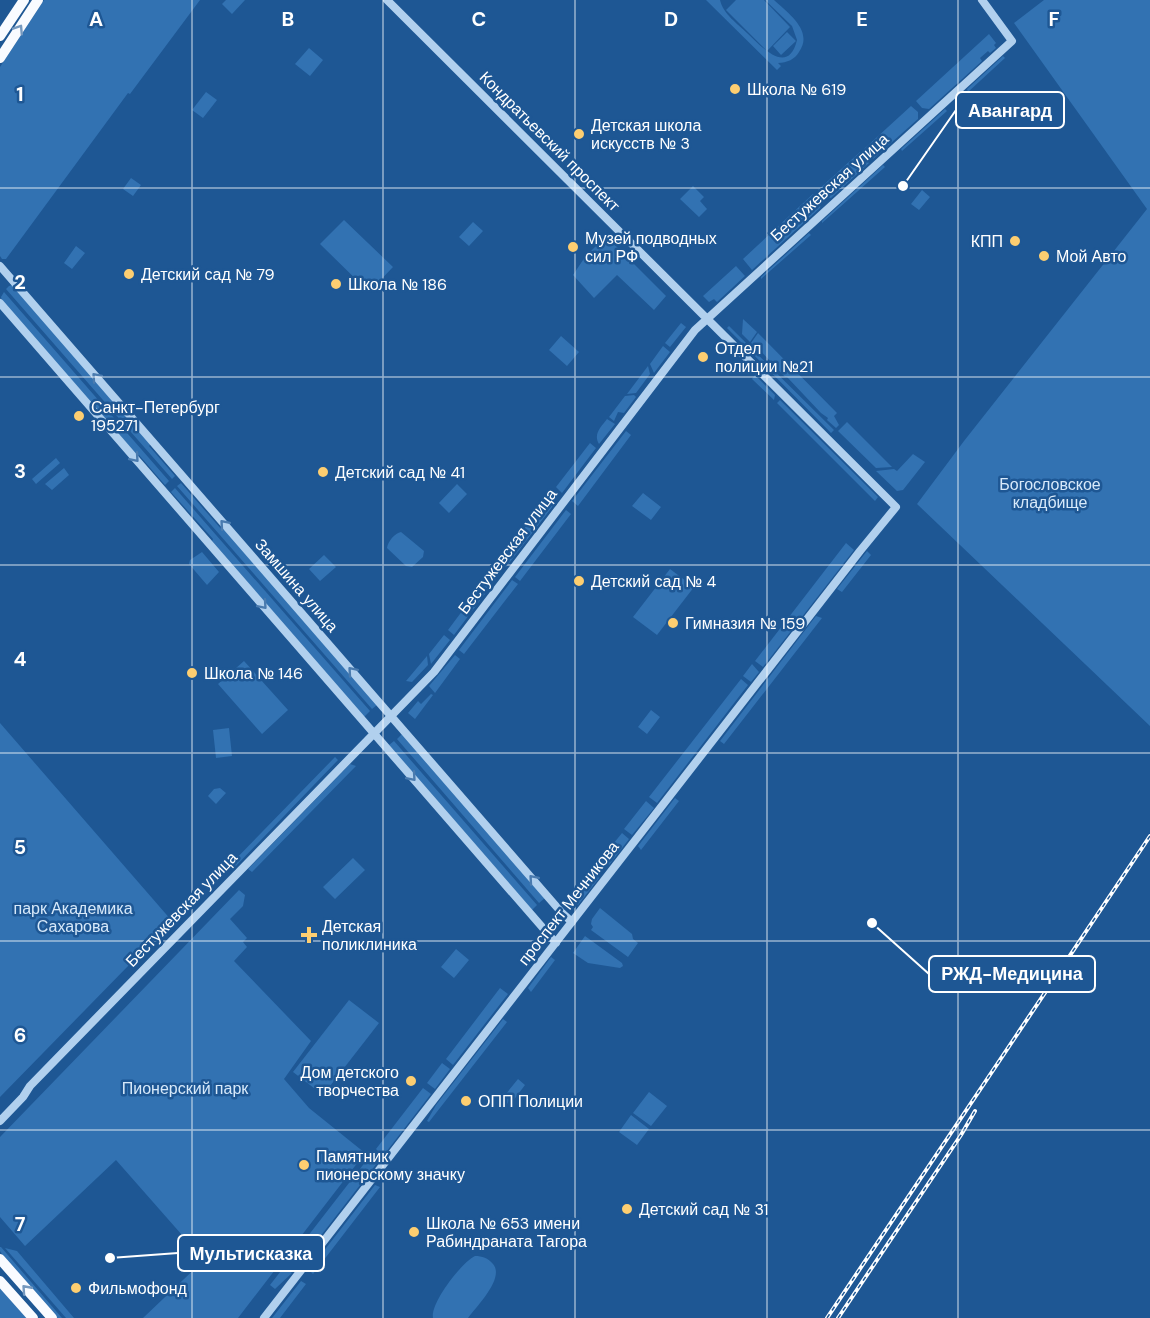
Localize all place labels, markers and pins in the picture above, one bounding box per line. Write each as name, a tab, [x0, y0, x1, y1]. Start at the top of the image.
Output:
place label: Школа № 619	[747, 79, 846, 100]
marker: Школа № 619	[728, 82, 742, 96]
callout: Авангард	[956, 92, 1064, 128]
place label: Детская школа искусств № 3	[591, 115, 701, 154]
marker: Детская школа искусств № 3	[572, 127, 586, 141]
place label: Музей подводных сил РФ	[585, 228, 717, 267]
place label: КПП	[971, 231, 1003, 252]
marker: КПП	[1008, 234, 1022, 248]
marker: Музей подводных сил РФ	[566, 240, 580, 254]
place label: Мой Авто	[1056, 246, 1127, 267]
marker: Мой Авто	[1037, 249, 1051, 263]
place label: Детский сад № 79	[141, 264, 275, 285]
marker: Детский сад № 79	[122, 267, 136, 281]
place label: Школа № 186	[348, 274, 447, 295]
marker: Школа № 186	[329, 277, 343, 291]
place label: Отдел полиции №21	[715, 338, 813, 377]
marker: Отдел полиции №21	[696, 350, 710, 364]
place label: Санкт-Петербург 195271	[91, 397, 220, 436]
marker: Санкт-Петербург 195271	[72, 409, 86, 423]
place label: Детский сад № 41	[335, 462, 465, 483]
marker: Детский сад № 41	[316, 465, 330, 479]
place label: Детский сад № 4	[591, 571, 716, 592]
marker: Детский сад № 4	[572, 574, 586, 588]
place label: Гимназия № 159	[685, 613, 805, 634]
marker: Гимназия № 159	[666, 616, 680, 630]
place label: Школа № 146	[204, 663, 303, 684]
marker: Школа № 146	[185, 666, 199, 680]
place label: Детская поликлиника	[322, 916, 417, 955]
marker: Детская поликлиника	[300, 926, 318, 944]
callout: РЖД-Медицина	[929, 956, 1095, 992]
place label: Дом детского творчества	[301, 1062, 399, 1101]
marker: Дом детского творчества	[404, 1074, 418, 1088]
place label: ОПП Полиции	[478, 1091, 583, 1112]
marker: ОПП Полиции	[459, 1094, 473, 1108]
place label: Памятник пионерскому значку	[316, 1146, 465, 1185]
marker: Памятник пионерскому значку	[297, 1158, 311, 1172]
place label: Детский сад № 31	[639, 1199, 769, 1220]
marker: Детский сад № 31	[620, 1202, 634, 1216]
place label: Школа № 653 имени Рабиндраната Тагора	[426, 1213, 587, 1252]
marker: Школа № 653 имени Рабиндраната Тагора	[407, 1225, 421, 1239]
callout: Мультисказка	[178, 1235, 324, 1271]
place label: Фильмофонд	[88, 1278, 188, 1299]
marker: Фильмофонд	[69, 1281, 83, 1295]

